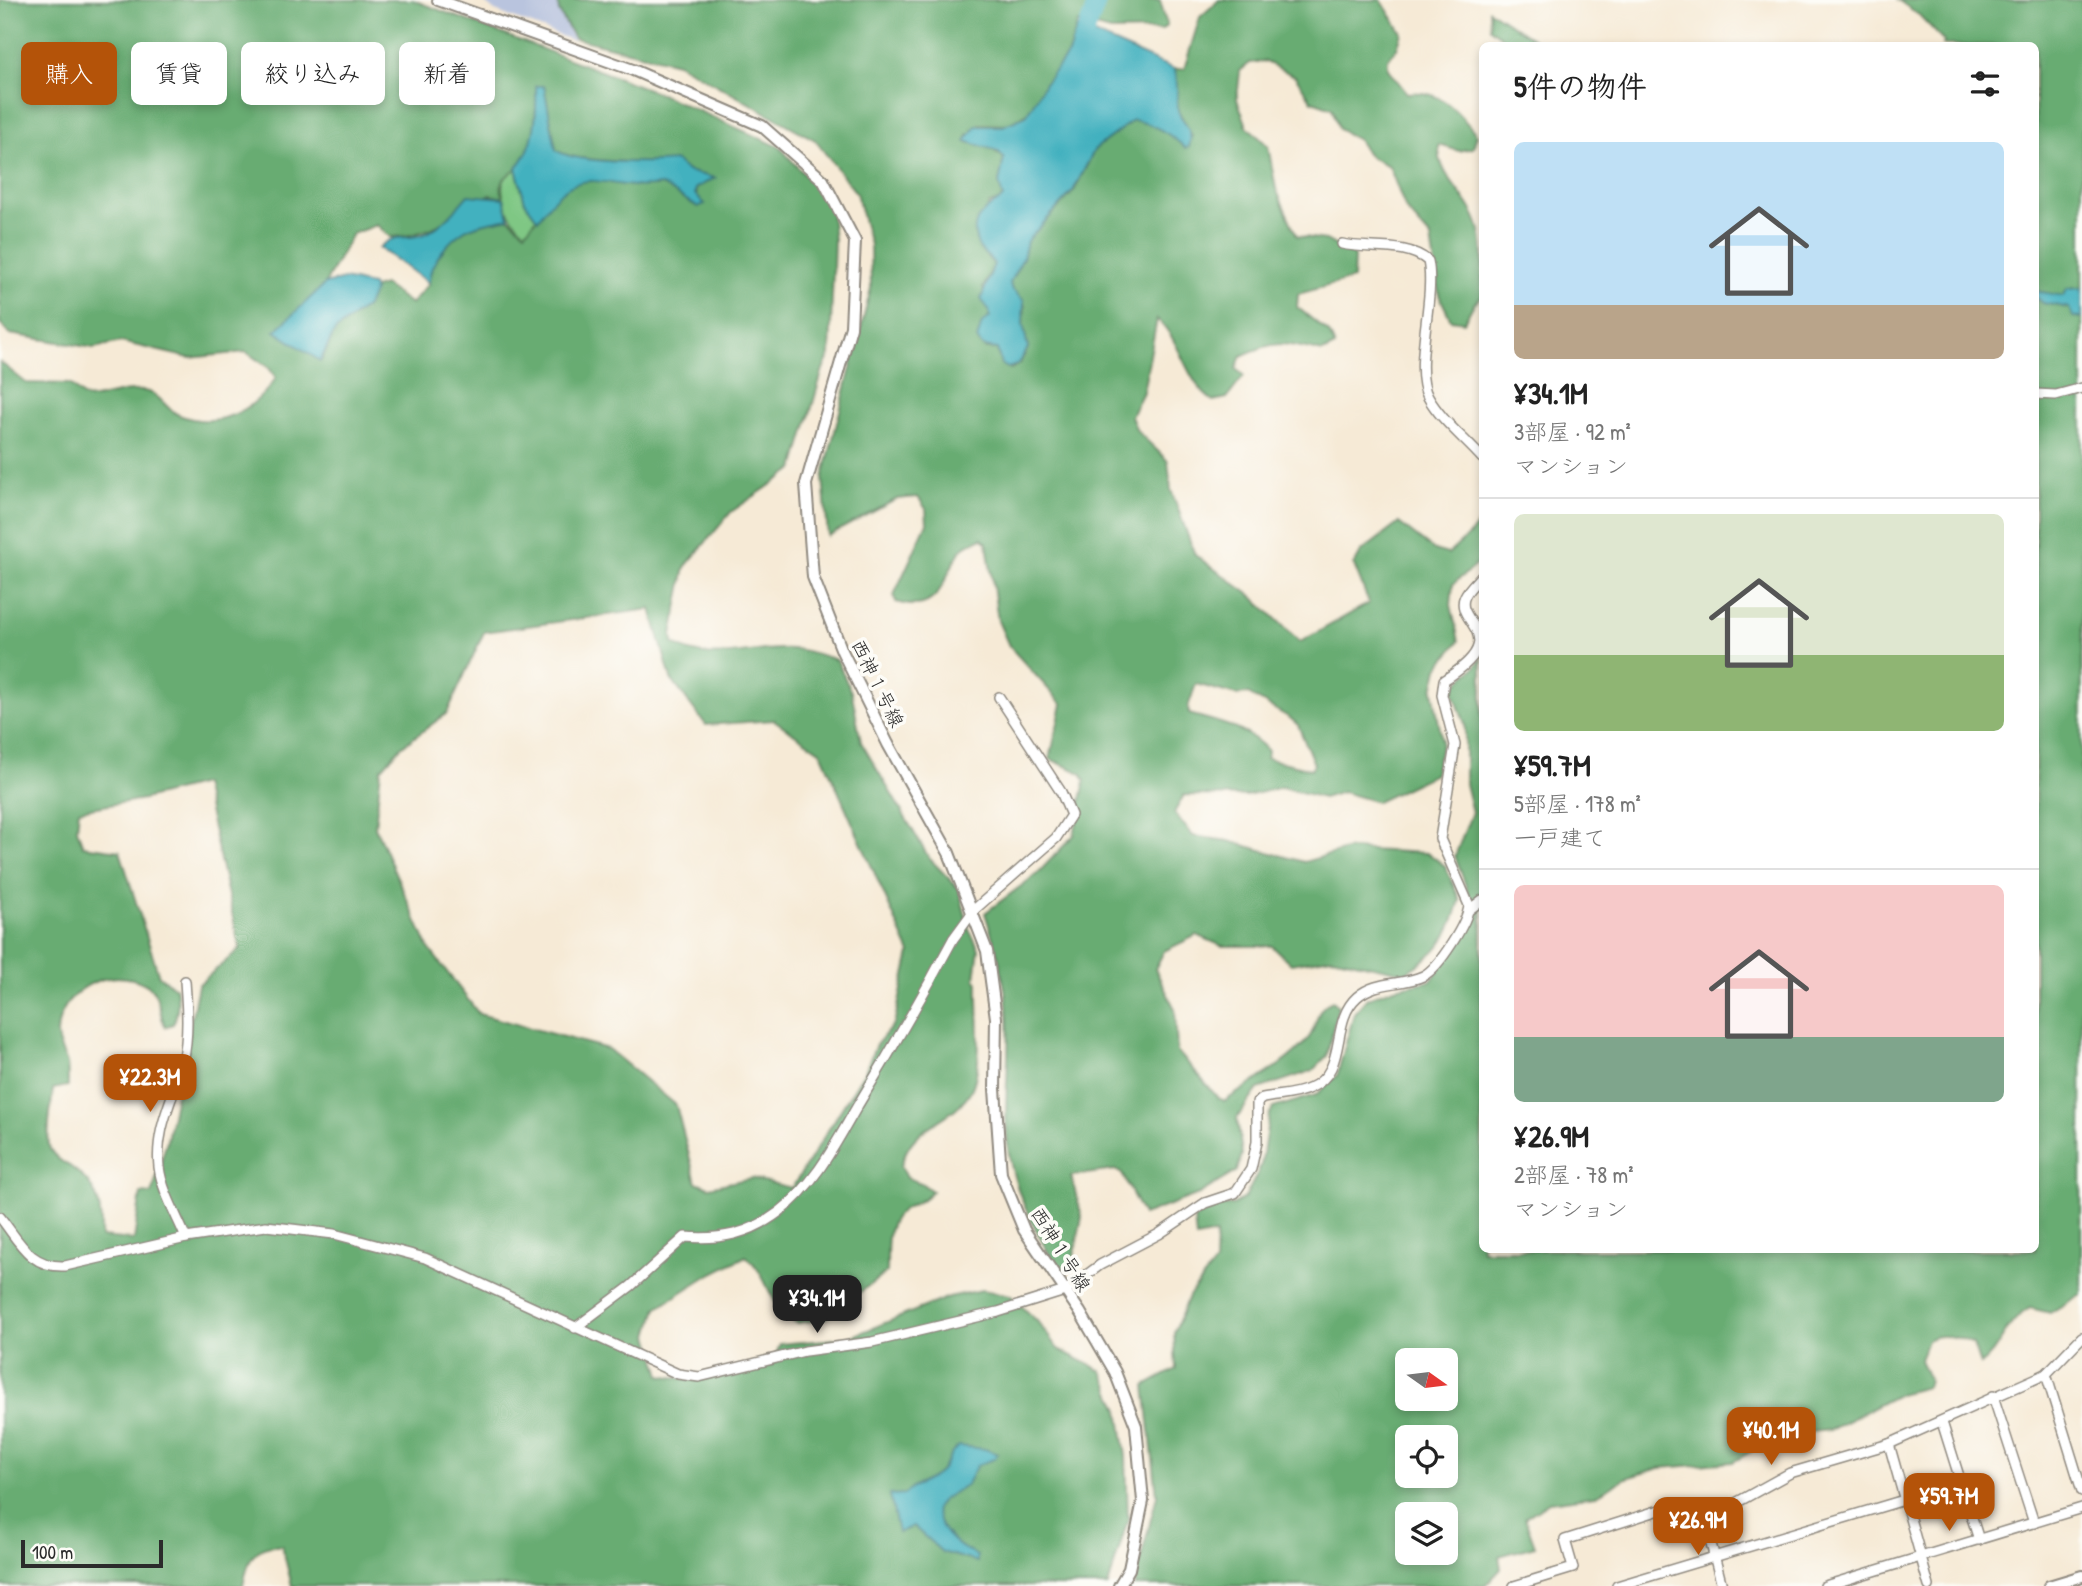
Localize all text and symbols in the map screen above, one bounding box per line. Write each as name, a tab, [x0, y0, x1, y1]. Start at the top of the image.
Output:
chip: 購入	[21, 42, 117, 105]
chip: 賃貸	[131, 42, 227, 105]
chip: 絞り込み	[241, 42, 385, 105]
chip: 新着	[399, 42, 495, 105]
icon: filters	[1966, 65, 2004, 103]
text: 5件の物件	[1514, 66, 1647, 106]
icon: home	[1696, 188, 1822, 314]
text: ¥34.1M	[1514, 373, 1588, 413]
text: 3部屋 · 92 m²	[1514, 416, 1631, 447]
text: マンション	[1514, 450, 1628, 481]
icon: home	[1696, 560, 1822, 686]
street label: 西神１号線	[845, 635, 911, 731]
text: ¥59.7M	[1514, 745, 1591, 785]
text: 5部屋 · 178 m²	[1514, 788, 1641, 819]
text: 一戸建て	[1514, 822, 1606, 853]
icon: home	[1696, 931, 1822, 1057]
pin: ¥22.3M	[93, 1054, 207, 1114]
text: ¥22.3M	[119, 1061, 181, 1092]
text: ¥26.9M	[1514, 1116, 1589, 1156]
text: 2部屋 · 78 m²	[1514, 1159, 1634, 1190]
text: マンション	[1514, 1193, 1628, 1224]
street label: 西神１号線	[1025, 1202, 1097, 1296]
pin: ¥34.1M	[760, 1276, 874, 1335]
text: ¥34.1M	[789, 1282, 845, 1313]
north arrow	[1395, 1348, 1458, 1410]
map controls	[1395, 1348, 1458, 1565]
pin: ¥40.1M	[1714, 1408, 1828, 1467]
text: ¥40.1M	[1743, 1414, 1799, 1445]
button: locate	[1395, 1425, 1458, 1488]
pin: ¥59.7M	[1892, 1474, 2006, 1533]
text: ¥59.7M	[1920, 1480, 1978, 1511]
pin: ¥26.9M	[1641, 1498, 1755, 1557]
button: layers	[1395, 1502, 1458, 1565]
text: ¥26.9M	[1669, 1504, 1727, 1535]
scale bar	[21, 1537, 163, 1569]
text: 100 m	[32, 1539, 73, 1565]

